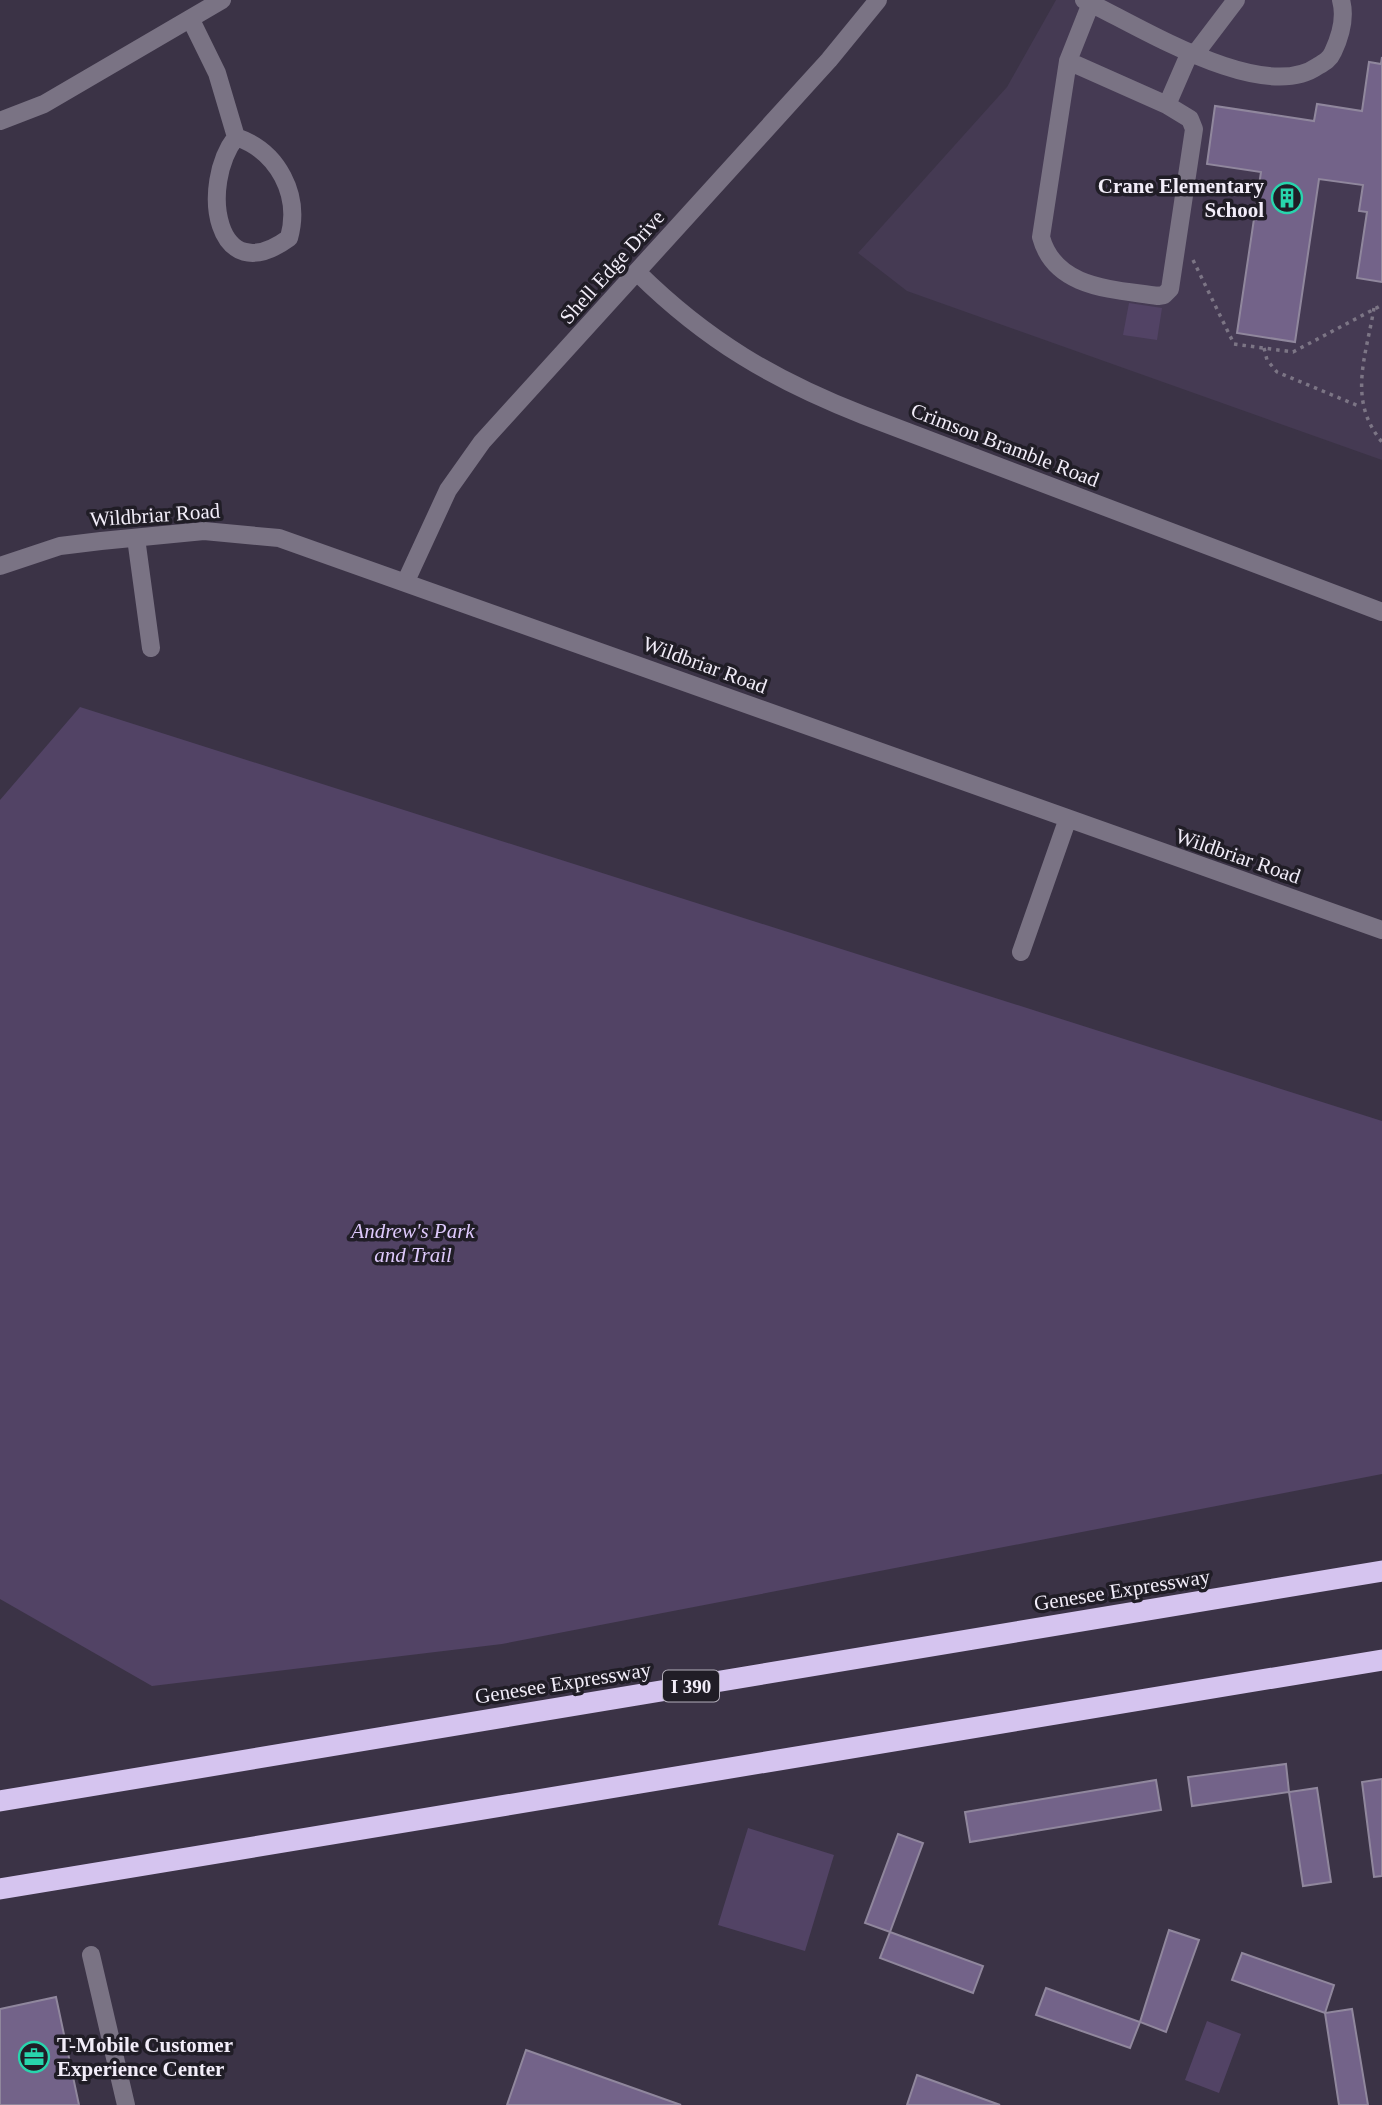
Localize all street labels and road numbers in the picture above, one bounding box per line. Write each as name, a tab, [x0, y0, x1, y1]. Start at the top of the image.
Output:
street label: Shell Edge Drive	[555, 205, 669, 329]
street label: Crimson Bramble Road	[908, 398, 1103, 492]
street label: Wildbriar Road	[89, 498, 221, 532]
street label: Wildbriar Road	[640, 631, 771, 699]
street label: Wildbriar Road	[1172, 823, 1304, 889]
street label: Genesee Expressway	[1032, 1564, 1212, 1616]
street label: Genesee Expressway	[473, 1657, 653, 1709]
road number: I 390	[663, 1670, 719, 1702]

